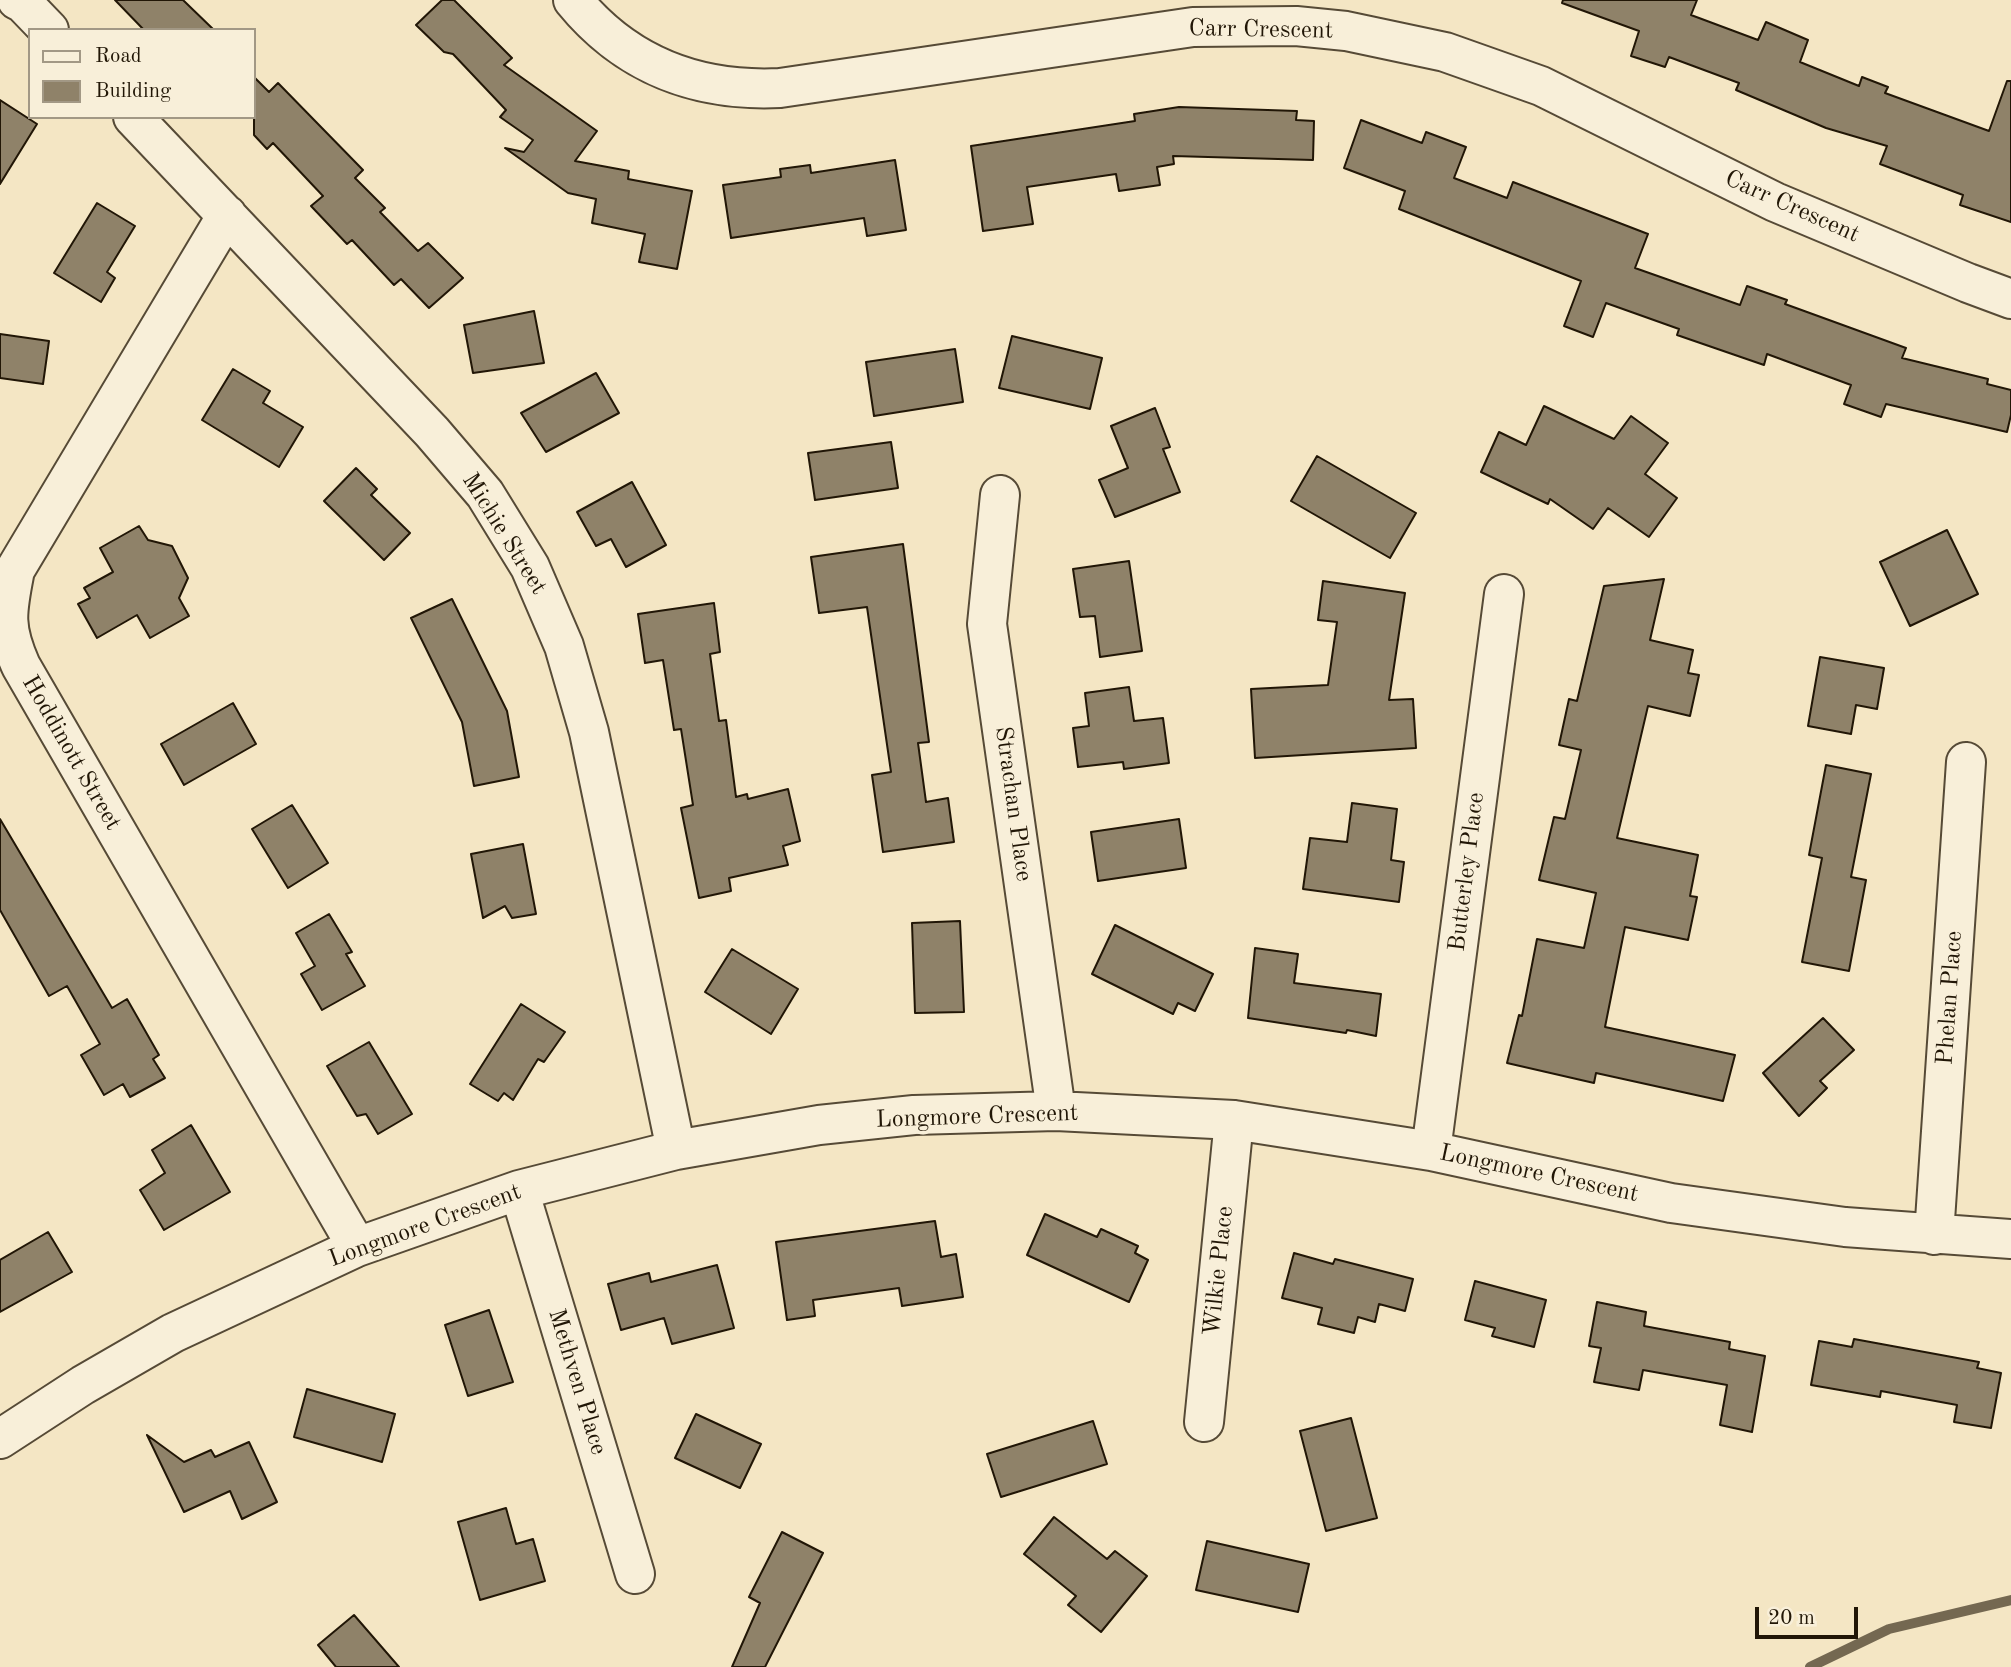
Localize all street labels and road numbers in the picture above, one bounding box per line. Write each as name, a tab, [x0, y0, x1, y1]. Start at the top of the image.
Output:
street label: Carr Crescent	[1188, 14, 1334, 46]
street label: Carr Crescent	[1720, 164, 1864, 250]
street label: Michie Street	[455, 468, 553, 600]
street label: Hoddinott Street	[15, 670, 127, 836]
street label: Strachan Place	[988, 725, 1038, 883]
street label: Butterley Place	[1443, 791, 1491, 953]
street label: Phelan Place	[1931, 930, 1969, 1066]
street label: Longmore Crescent	[875, 1099, 1079, 1135]
street label: Longmore Crescent	[1437, 1139, 1641, 1209]
street label: Longmore Crescent	[325, 1178, 525, 1274]
street label: Wilkie Place	[1198, 1205, 1240, 1337]
street label: Methven Place	[541, 1306, 613, 1458]

